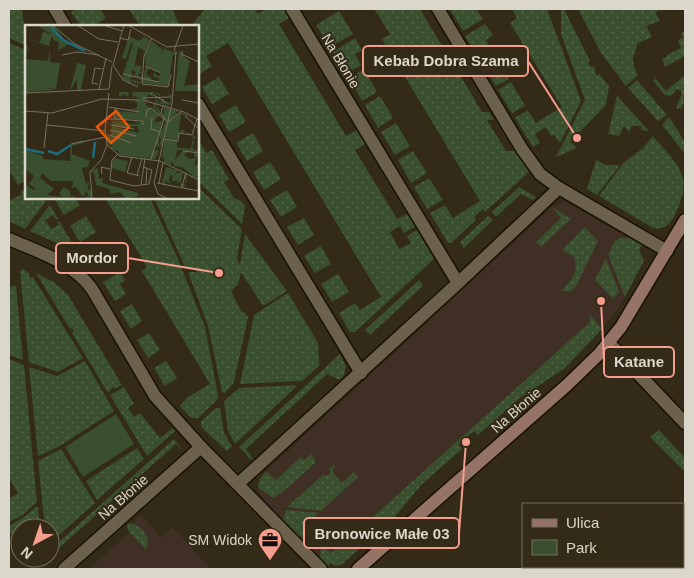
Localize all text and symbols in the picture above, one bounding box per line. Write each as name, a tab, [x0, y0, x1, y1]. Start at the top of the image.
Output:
inset map	[25, 25, 199, 199]
street label: Na Błonie	[319, 31, 364, 91]
callout: Kebab Dobra Szama	[363, 46, 528, 76]
text: Kebab Dobra Szama	[373, 52, 519, 69]
callout: Mordor	[56, 243, 128, 273]
text: Mordor	[66, 249, 118, 266]
callout: Katane	[604, 347, 674, 377]
text: Katane	[614, 353, 664, 370]
street label: Na Błonie	[488, 384, 544, 436]
street label: Na Błonie	[95, 471, 151, 523]
legend	[522, 503, 684, 568]
text: Ulica	[566, 514, 600, 531]
north arrow	[10, 518, 60, 568]
callout: Bronowice Małe 03	[304, 518, 459, 548]
text: Bronowice Małe 03	[314, 525, 450, 542]
office icon: SM Widok	[257, 527, 283, 561]
place label: SM Widok	[188, 532, 253, 548]
text: Park	[566, 539, 597, 556]
text: N	[18, 544, 36, 562]

